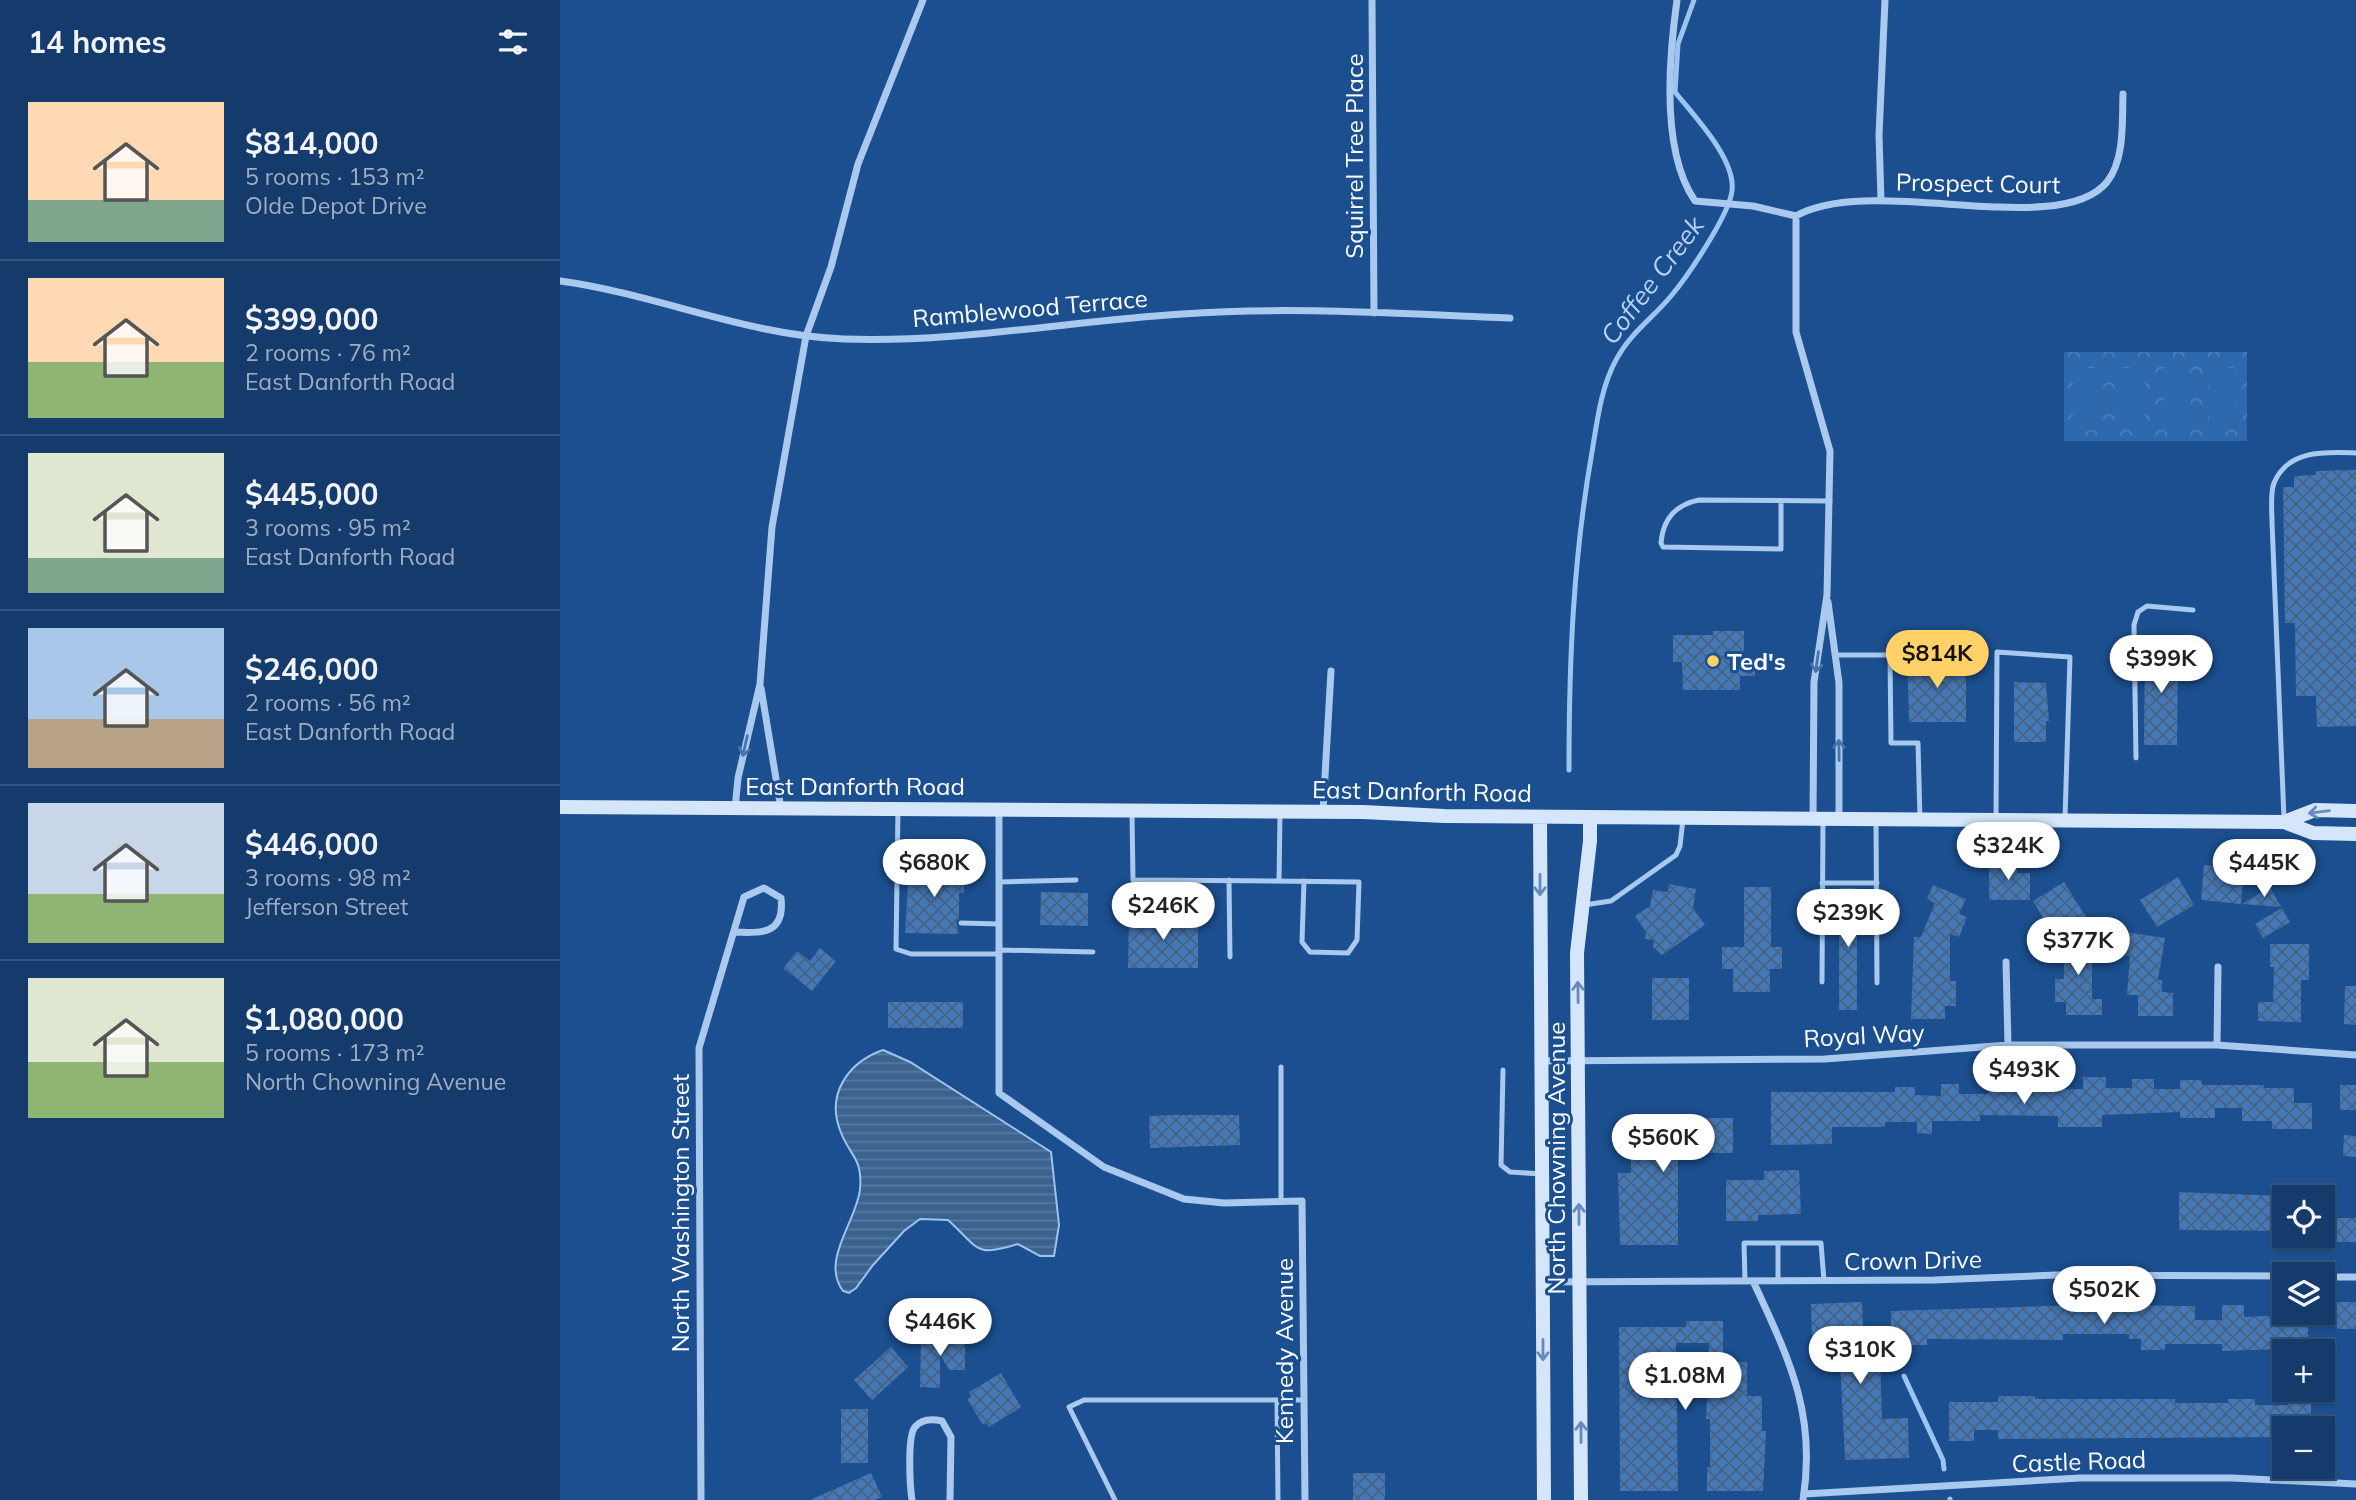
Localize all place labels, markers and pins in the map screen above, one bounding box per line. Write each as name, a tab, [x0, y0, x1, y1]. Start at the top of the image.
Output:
pin: $814K	[1888, 630, 1986, 690]
pin: $399K	[2112, 636, 2210, 695]
place label: Ted's	[1727, 646, 1786, 676]
marker: Ted's	[1705, 653, 1721, 669]
pin: $324K	[1959, 822, 2057, 882]
pin: $680K	[885, 839, 983, 899]
pin: $445K	[2215, 839, 2313, 899]
pin: $246K	[1114, 883, 1212, 942]
pin: $239K	[1799, 890, 1897, 949]
pin: $377K	[2029, 918, 2127, 977]
pin: $493K	[1975, 1046, 2073, 1106]
pin: $560K	[1614, 1114, 1712, 1174]
pin: $502K	[2055, 1266, 2153, 1326]
pin: $446K	[891, 1298, 989, 1358]
pin: $310K	[1811, 1326, 1909, 1386]
pin: $1.08M	[1628, 1352, 1742, 1412]

